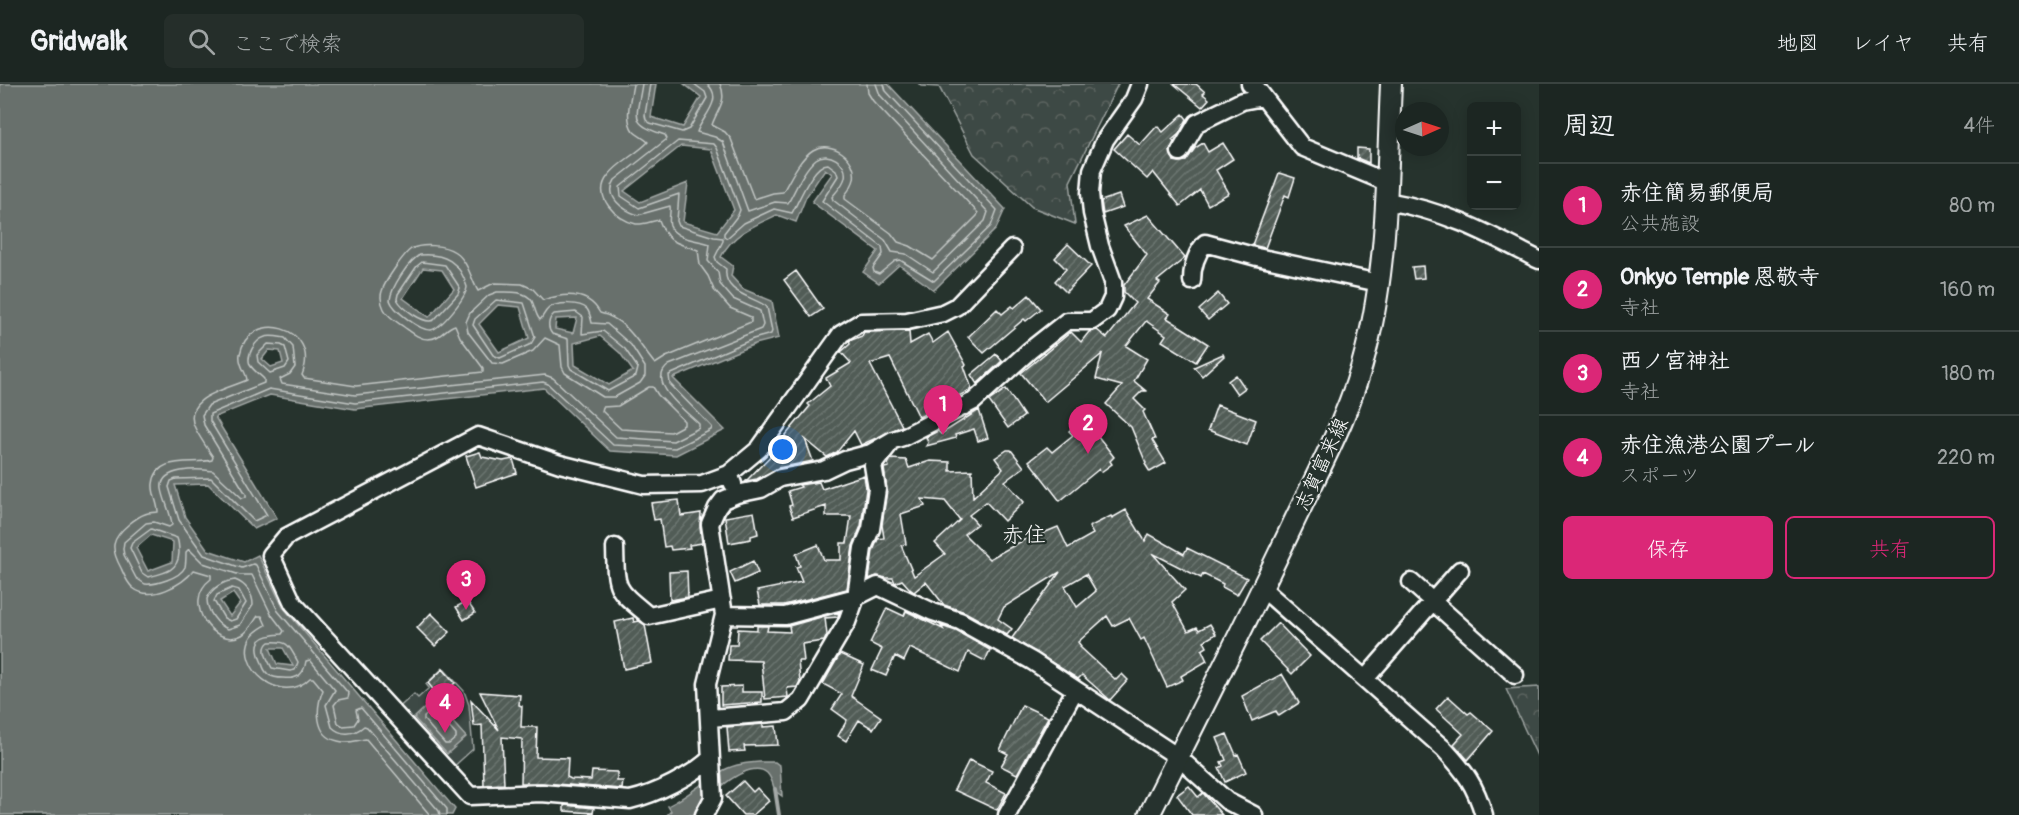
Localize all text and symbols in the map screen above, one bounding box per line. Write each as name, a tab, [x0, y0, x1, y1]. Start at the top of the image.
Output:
search box	[164, 14, 584, 68]
text: Gridwalk	[30, 24, 128, 59]
icon: search	[185, 25, 218, 58]
text: ここで検索	[233, 30, 343, 58]
text: 地図	[1777, 30, 1819, 57]
text: レイヤ	[1852, 30, 1914, 57]
text: 共有	[1947, 30, 1989, 57]
north arrow	[1395, 102, 1449, 156]
map controls	[1467, 102, 1521, 210]
button: +	[1467, 102, 1521, 156]
text: 周辺	[1563, 110, 1615, 142]
text: 4件	[1963, 113, 1995, 138]
button: −	[1467, 156, 1521, 210]
text: 赤住簡易郵便局	[1620, 179, 1774, 207]
text: 1	[1579, 193, 1586, 218]
text: 80 m	[1949, 193, 1995, 218]
text: 公共施設	[1620, 211, 1700, 236]
text: Onkyo Temple 恩敬寺	[1620, 263, 1820, 291]
text: 2	[1577, 277, 1588, 302]
text: 160 m	[1940, 277, 1995, 302]
text: 寺社	[1620, 295, 1660, 320]
text: 西ノ宮神社	[1620, 347, 1730, 375]
text: 3	[1577, 361, 1588, 386]
text: 180 m	[1941, 361, 1995, 386]
text: 寺社	[1620, 379, 1660, 404]
pin: 1	[924, 386, 962, 435]
pin: 2	[1068, 404, 1108, 454]
street label: 志賀富来線	[1289, 414, 1354, 515]
text: 赤住漁港公園プール	[1620, 431, 1816, 459]
your location	[768, 435, 797, 464]
text: 4	[1577, 445, 1588, 470]
text: 220 m	[1937, 445, 1995, 470]
text: スポーツ	[1620, 463, 1700, 488]
button: 保存	[1563, 516, 1773, 579]
button: 共有	[1785, 516, 1995, 579]
district label: 赤住	[1002, 521, 1046, 549]
pin: 3	[446, 560, 486, 610]
pin: 4	[426, 684, 464, 733]

